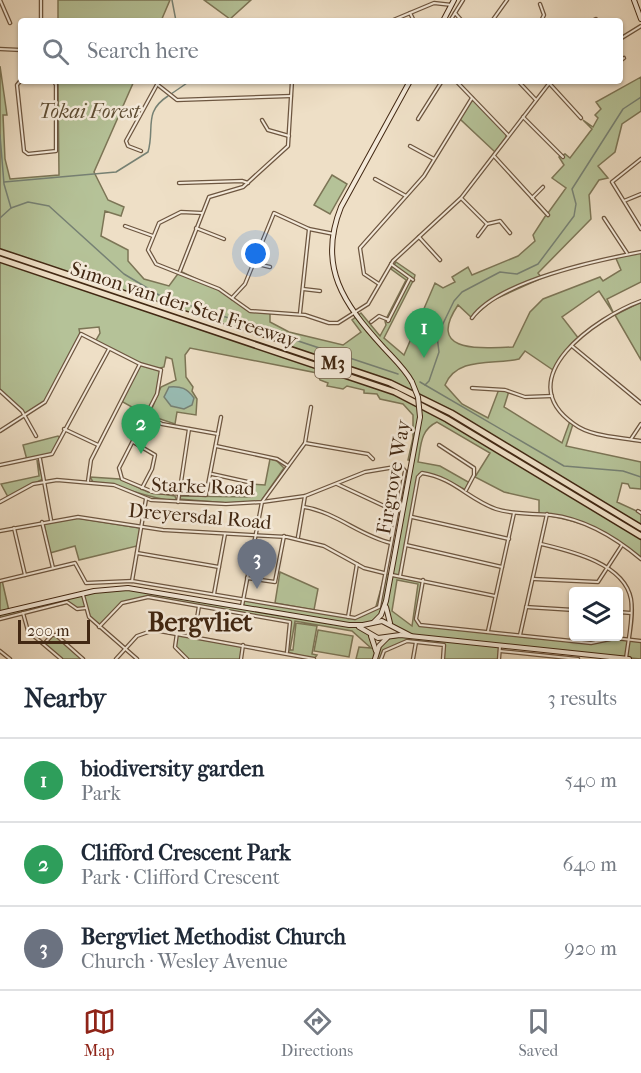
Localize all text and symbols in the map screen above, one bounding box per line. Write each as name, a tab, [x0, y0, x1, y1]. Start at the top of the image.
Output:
search box	[18, 18, 623, 84]
icon: search	[39, 35, 72, 68]
text: Search here	[87, 38, 199, 64]
park label: Tokai Forest	[38, 100, 142, 123]
your location	[241, 239, 270, 268]
street label: Simon van der Stel Freeway	[67, 257, 301, 352]
pin: 1	[404, 308, 444, 358]
road number: M3	[315, 348, 351, 378]
pin: 2	[122, 404, 160, 454]
street label: Firgrove Way	[372, 417, 415, 536]
street label: Starke Road	[151, 473, 256, 500]
street label: Dreyersdal Road	[127, 499, 274, 534]
pin: 3	[238, 540, 276, 589]
map controls	[569, 587, 623, 641]
button: layers	[569, 587, 623, 641]
district label: Bergvliet	[148, 607, 253, 638]
scale bar	[18, 617, 90, 644]
text: 200 m	[27, 621, 70, 640]
text: Nearby	[24, 683, 106, 714]
text: 3 results	[548, 687, 617, 710]
text: biodiversity garden	[81, 756, 264, 782]
text: 1	[40, 769, 47, 792]
text: 540 m	[565, 769, 617, 792]
text: Park	[81, 782, 121, 805]
text: Clifford Crescent Park	[81, 840, 291, 866]
text: 2	[38, 853, 49, 876]
text: 640 m	[562, 853, 617, 876]
text: Park · Clifford Crescent	[81, 866, 280, 889]
text: Bergvliet Methodist Church	[81, 924, 346, 950]
text: 3	[39, 937, 48, 960]
text: 920 m	[564, 937, 617, 960]
text: Church · Wesley Avenue	[81, 950, 288, 973]
tab: Map	[83, 1005, 116, 1060]
tab: Directions	[281, 1005, 353, 1060]
tab: Saved	[519, 1005, 558, 1060]

